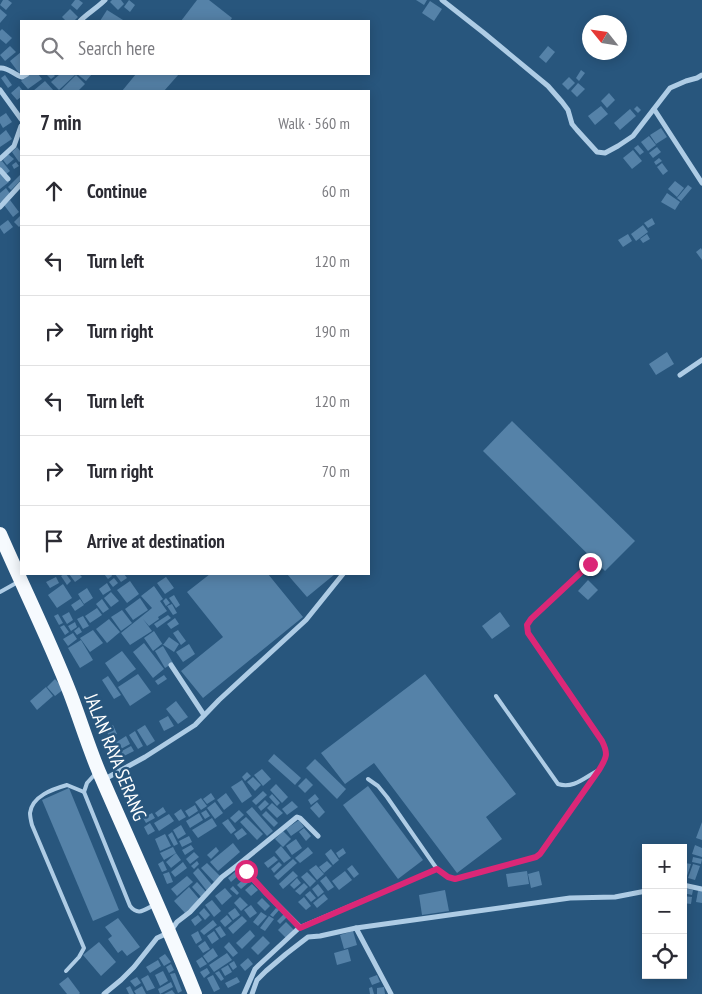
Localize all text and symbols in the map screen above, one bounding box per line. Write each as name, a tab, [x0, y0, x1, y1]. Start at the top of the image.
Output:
north arrow	[582, 15, 627, 60]
search box	[20, 20, 370, 75]
icon: search	[38, 34, 66, 62]
text: Search here	[78, 36, 155, 60]
text: 7 min	[40, 109, 82, 136]
text: Walk · 560 m	[278, 113, 350, 133]
icon: ahead	[40, 177, 68, 205]
text: Continue	[87, 179, 147, 203]
text: 60 m	[322, 181, 350, 201]
icon: left	[40, 247, 68, 275]
text: Turn left	[87, 249, 144, 273]
text: 120 m	[315, 251, 350, 271]
icon: right	[40, 317, 68, 345]
text: Turn right	[87, 319, 153, 343]
text: 190 m	[315, 321, 350, 341]
icon: left	[40, 387, 68, 415]
text: Turn left	[87, 389, 144, 413]
text: 120 m	[315, 391, 350, 411]
icon: right	[40, 457, 68, 485]
text: Turn right	[87, 459, 153, 483]
text: 70 m	[322, 461, 350, 481]
icon: arrive	[40, 527, 68, 555]
text: Arrive at destination	[87, 529, 225, 553]
route end	[579, 553, 602, 576]
street label: JALAN RAYA SERANG	[79, 689, 152, 824]
map controls	[642, 844, 687, 979]
button: +	[642, 844, 687, 889]
route start	[235, 860, 258, 883]
button: −	[642, 889, 687, 934]
button: locate	[642, 934, 687, 979]

